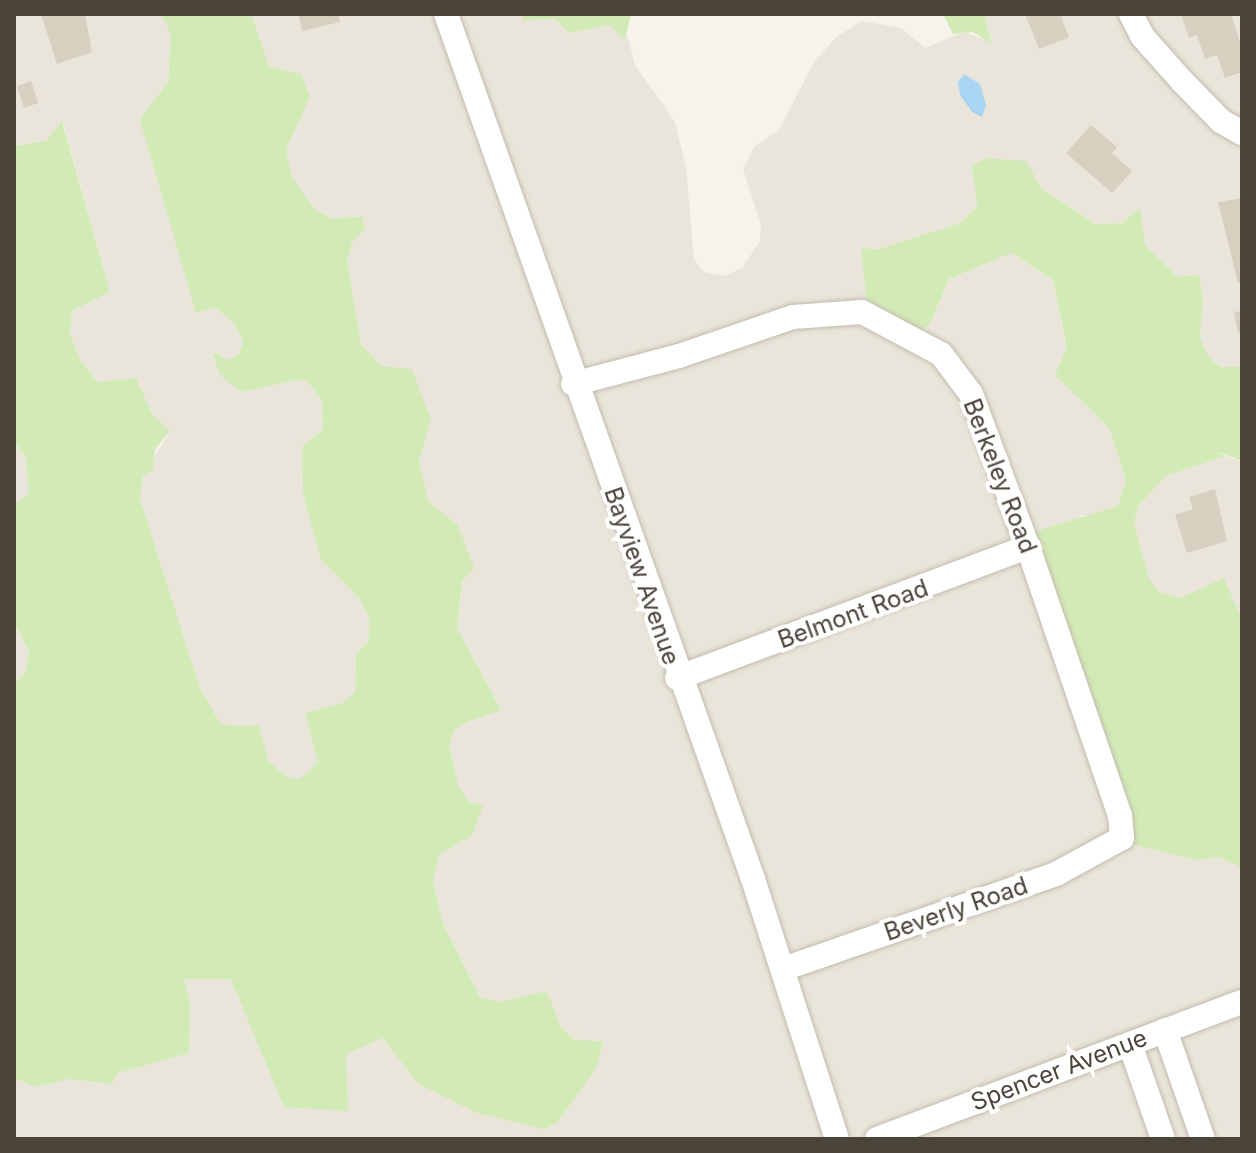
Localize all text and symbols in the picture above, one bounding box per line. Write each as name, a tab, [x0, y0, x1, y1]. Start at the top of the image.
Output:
street label: Berkeley Road	[957, 395, 1043, 557]
street label: Bayview Avenue	[598, 483, 686, 669]
street label: Belmont Road	[774, 574, 932, 654]
street label: Beverly Road	[881, 871, 1031, 947]
street label: Spencer Avenue	[967, 1023, 1151, 1117]

